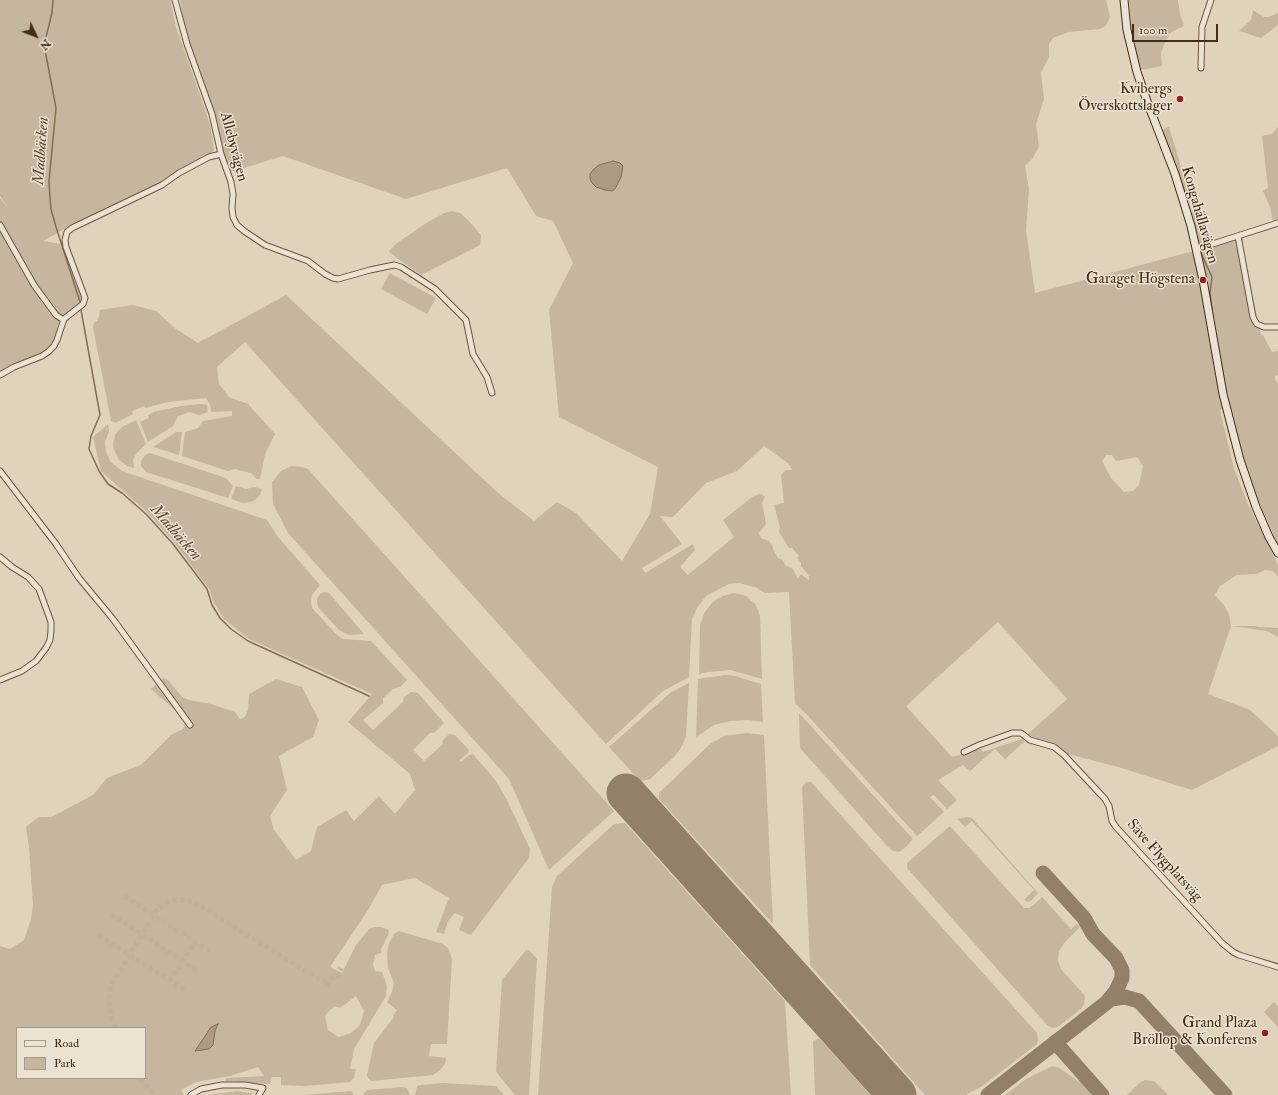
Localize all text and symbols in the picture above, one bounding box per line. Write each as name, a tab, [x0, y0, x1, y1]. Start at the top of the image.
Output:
north arrow	[16, 16, 56, 56]
scale bar	[1134, 16, 1220, 42]
text: 100 m	[1139, 23, 1167, 38]
text: N	[37, 36, 53, 53]
place label: Kvibergs Överskottslager	[1078, 81, 1172, 116]
marker: Kvibergs Överskottslager	[1175, 94, 1185, 104]
street label: Allebyvägen	[215, 110, 251, 184]
water label: Madbäcken	[30, 116, 54, 186]
street label: Kongahällavägen	[1177, 164, 1221, 266]
place label: Garaget Högstena	[1086, 271, 1195, 289]
marker: Garaget Högstena	[1198, 275, 1208, 285]
water label: Madbäcken	[145, 501, 205, 565]
street label: Säve Flygplatsväg	[1122, 816, 1206, 906]
place label: Grand Plaza Bröllop & Konferens	[1132, 1015, 1257, 1050]
legend	[16, 1027, 146, 1079]
marker: Grand Plaza Bröllop & Konferens	[1260, 1028, 1270, 1038]
text: Road	[54, 1036, 79, 1051]
text: Park	[54, 1056, 76, 1071]

